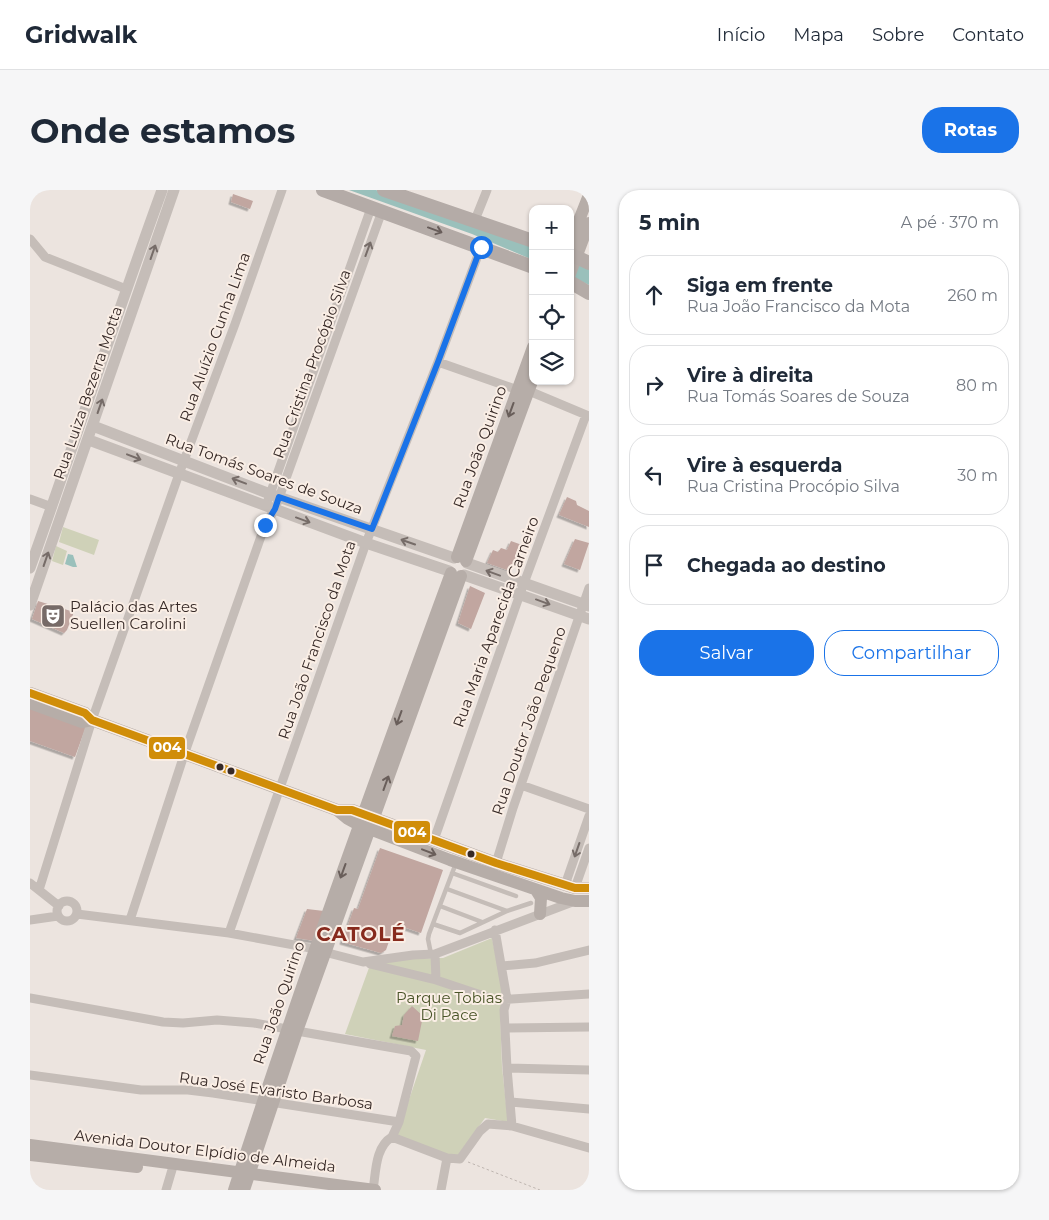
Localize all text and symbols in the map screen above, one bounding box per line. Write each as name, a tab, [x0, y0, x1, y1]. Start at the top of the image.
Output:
text: Gridwalk	[25, 20, 137, 49]
text: Início	[717, 24, 765, 46]
text: Mapa	[793, 24, 844, 46]
text: Sobre	[872, 24, 924, 46]
text: Contato	[952, 24, 1024, 46]
button: Rotas	[922, 107, 1019, 153]
text: Onde estamos	[30, 109, 295, 152]
map controls	[529, 205, 574, 385]
button: +	[529, 205, 574, 250]
text: 5 min	[639, 210, 700, 235]
text: A pé · 370 m	[901, 213, 999, 232]
one-way arrow	[427, 226, 442, 235]
route start	[470, 236, 493, 259]
one-way arrow	[364, 242, 373, 257]
one-way arrow	[148, 244, 158, 260]
street label: Rua Aluízio Cunha Lima	[175, 250, 254, 424]
button: −	[529, 250, 574, 295]
street label: Rua Cristina Procópio Silva	[268, 267, 355, 461]
text: Siga em frente	[687, 274, 833, 297]
icon: ahead	[640, 281, 668, 309]
text: 260 m	[947, 286, 998, 305]
button: locate	[529, 295, 574, 340]
text: Rua João Francisco da Mota	[687, 297, 910, 316]
street label: Rua Luiza Bezerra Motta	[49, 304, 126, 482]
button: layers	[529, 340, 574, 385]
text: Vire à direita	[687, 364, 814, 387]
icon: right	[640, 371, 668, 399]
text: 80 m	[956, 376, 998, 395]
street label: Rua João Quirino	[449, 383, 511, 511]
text: Rua Tomás Soares de Souza	[687, 387, 910, 406]
one-way arrow	[96, 399, 105, 414]
one-way arrow	[506, 402, 515, 417]
street label: Rua Tomás Soares de Souza	[163, 429, 366, 518]
one-way arrow	[126, 453, 141, 462]
text: Vire à esquerda	[687, 454, 842, 477]
icon: left	[640, 461, 668, 489]
text: 30 m	[957, 466, 998, 485]
one-way arrow	[231, 476, 246, 485]
text: Rua Cristina Procópio Silva	[687, 477, 900, 496]
route end	[254, 514, 277, 537]
street label: Rua Maria Aparecida Carneiro	[448, 514, 543, 730]
one-way arrow	[295, 515, 310, 525]
one-way arrow	[401, 537, 416, 546]
street label: Rua João Francisco da Mota	[273, 538, 360, 742]
icon: arrive	[640, 551, 668, 579]
one-way arrow	[42, 552, 51, 567]
text: Chegada ao destino	[687, 554, 886, 577]
one-way arrow	[486, 568, 502, 577]
place label: Palácio das Artes Suellen Carolini	[70, 597, 197, 633]
one-way arrow	[534, 598, 550, 607]
theatre icon: Palácio das Artes Suellen Carolini	[40, 603, 66, 629]
street label: Rua Doutor João Pequeno	[487, 624, 570, 818]
button: Salvar	[639, 630, 814, 676]
button: Compartilhar	[824, 630, 999, 676]
one-way arrow	[394, 710, 403, 725]
line badge: 004	[148, 736, 186, 760]
text: 004	[153, 738, 182, 756]
unlabelled marker	[215, 762, 225, 772]
unlabelled marker	[226, 766, 236, 776]
one-way arrow	[382, 776, 391, 791]
line badge: 004	[393, 820, 431, 844]
text: 004	[398, 823, 427, 841]
one-way arrow	[572, 842, 581, 858]
one-way arrow	[420, 848, 436, 857]
unlabelled marker	[466, 849, 476, 859]
one-way arrow	[338, 862, 347, 878]
district label: CATOLÉ	[316, 922, 406, 946]
street label: Rua João Quirino	[249, 939, 309, 1067]
park label: Parque Tobias Di Pace	[396, 988, 502, 1024]
street label: Rua José Evaristo Barbosa	[178, 1067, 374, 1114]
street label: Avenida Doutor Elpídio de Almeida	[73, 1125, 337, 1176]

